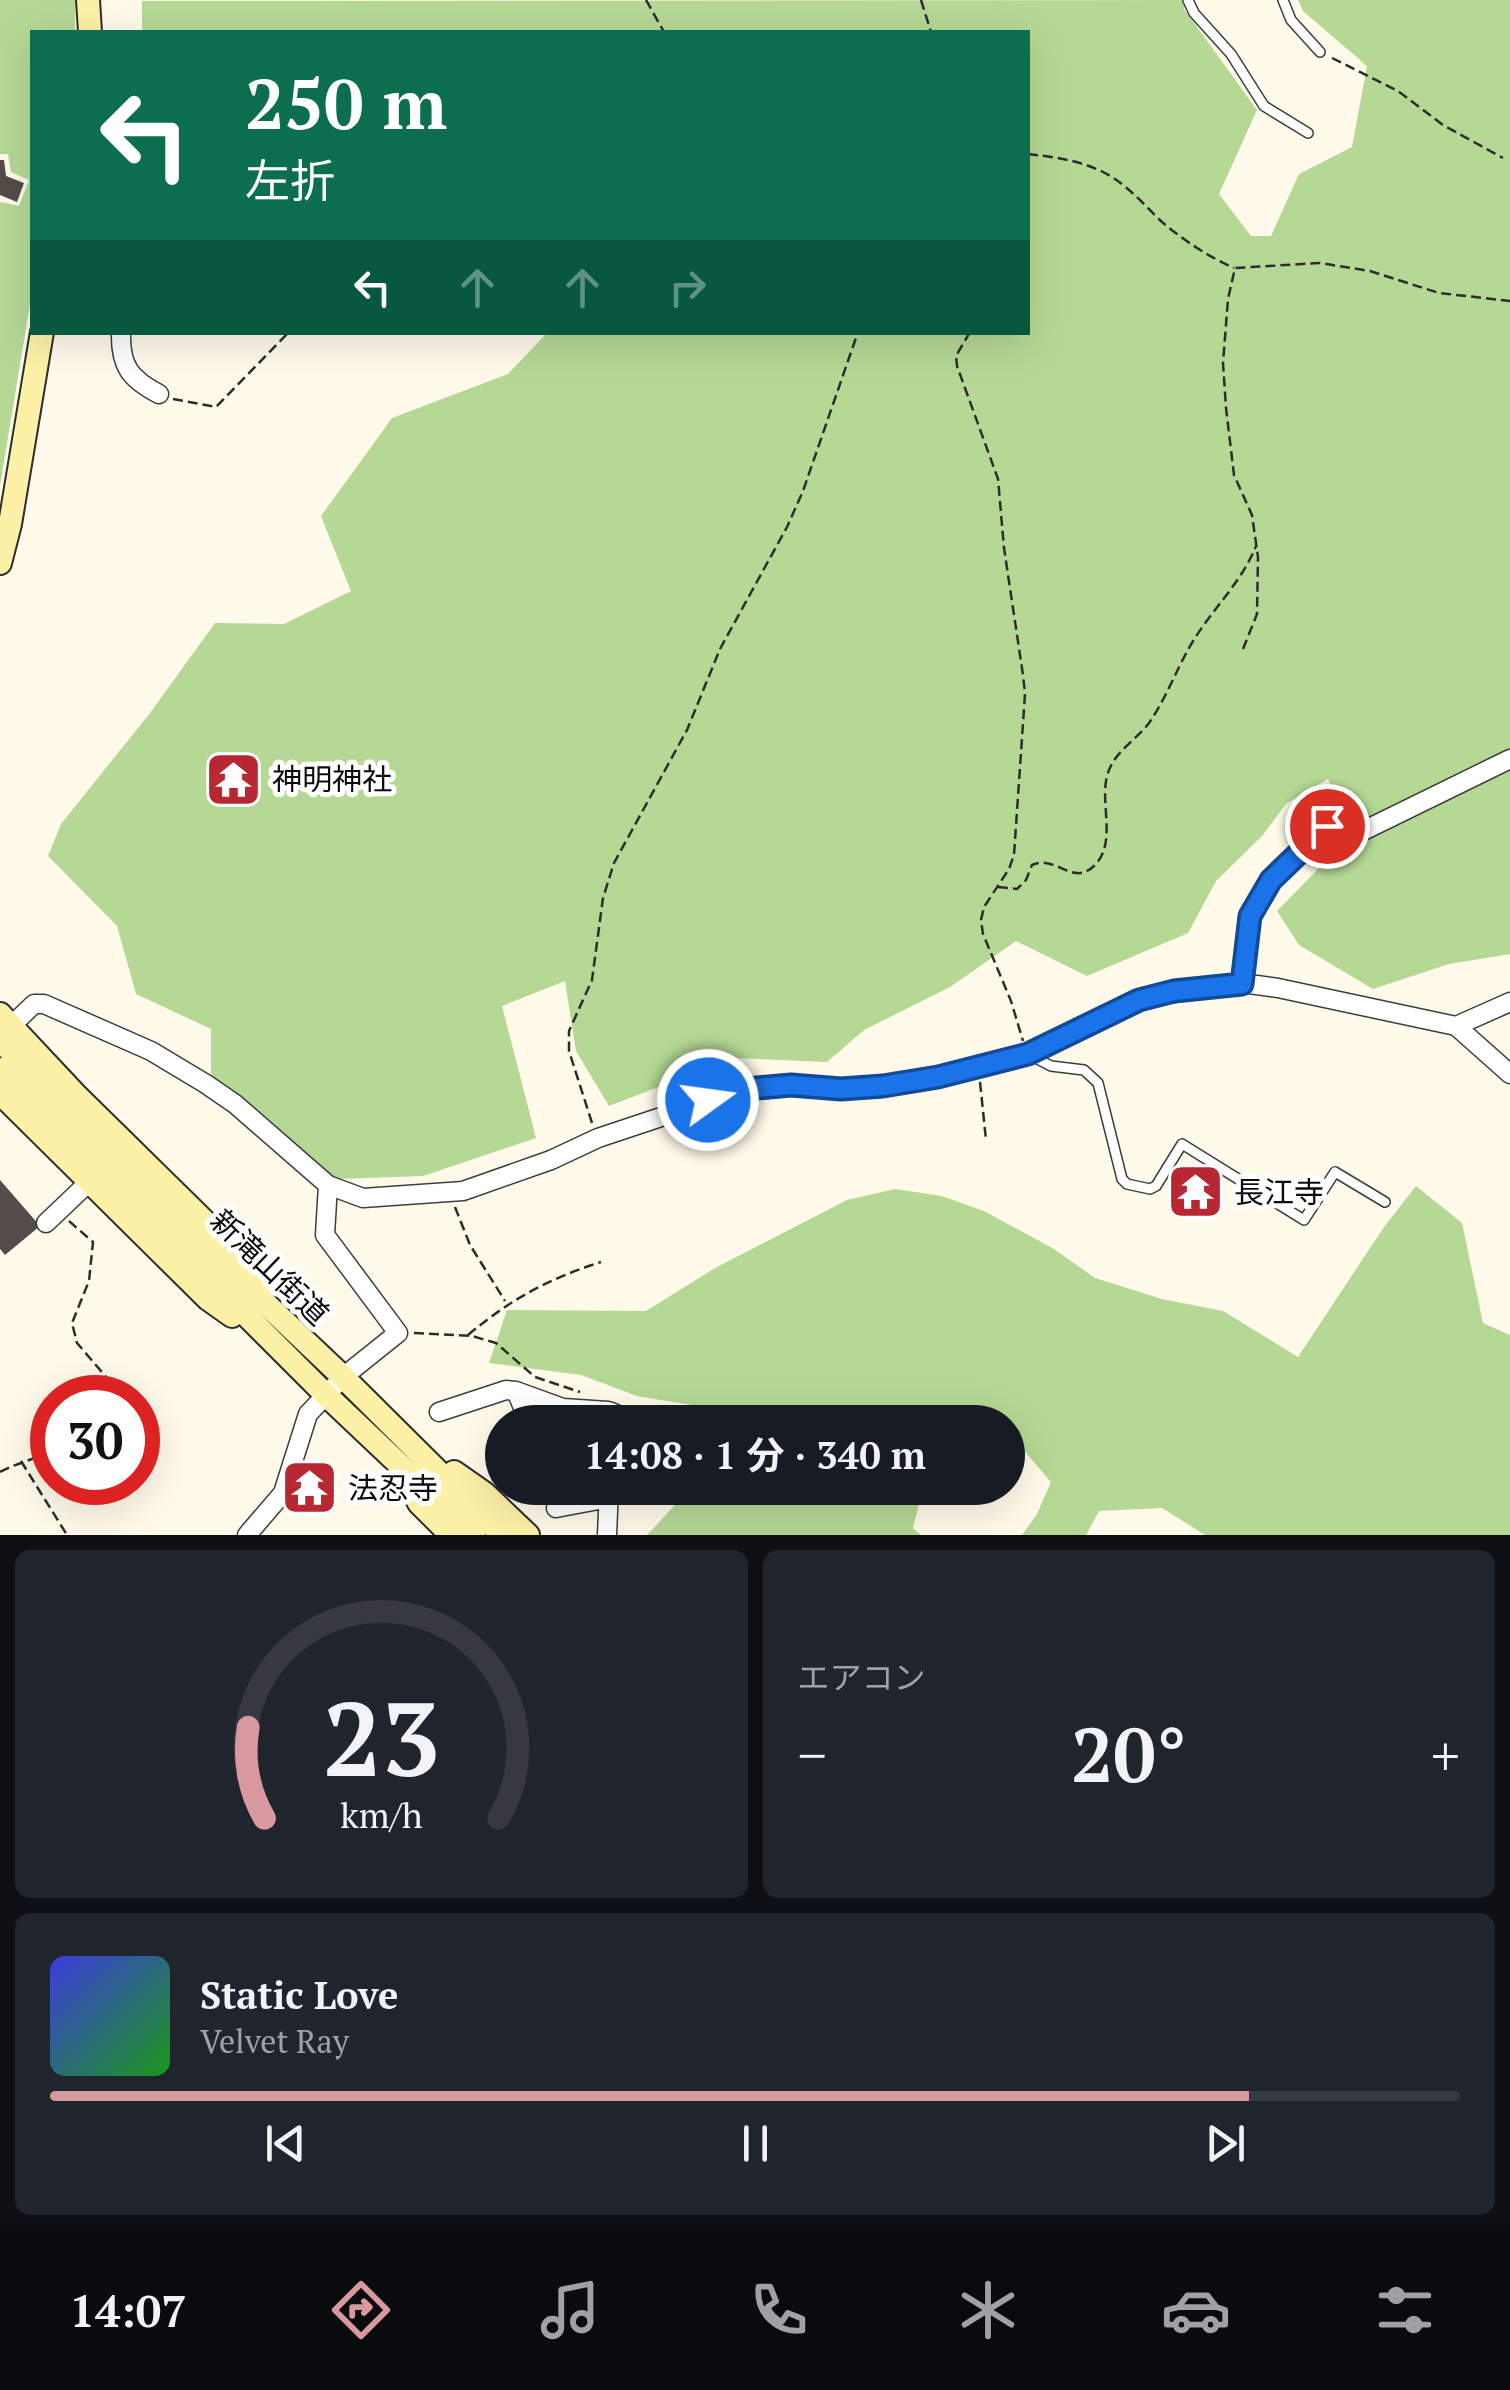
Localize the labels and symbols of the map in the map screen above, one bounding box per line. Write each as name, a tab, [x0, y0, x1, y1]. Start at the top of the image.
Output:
temple icon: 神明神社	[203, 749, 263, 809]
place label: 神明神社	[272, 759, 392, 799]
pin	[1285, 784, 1370, 869]
position arrow	[656, 1048, 760, 1152]
temple icon: 長江寺	[1165, 1162, 1225, 1222]
place label: 長江寺	[1234, 1172, 1324, 1212]
street label: 新滝山街道	[202, 1201, 338, 1333]
speed limit sign: 30	[30, 1375, 160, 1505]
temple icon: 法忍寺	[279, 1458, 339, 1518]
place label: 法忍寺	[348, 1468, 438, 1508]

